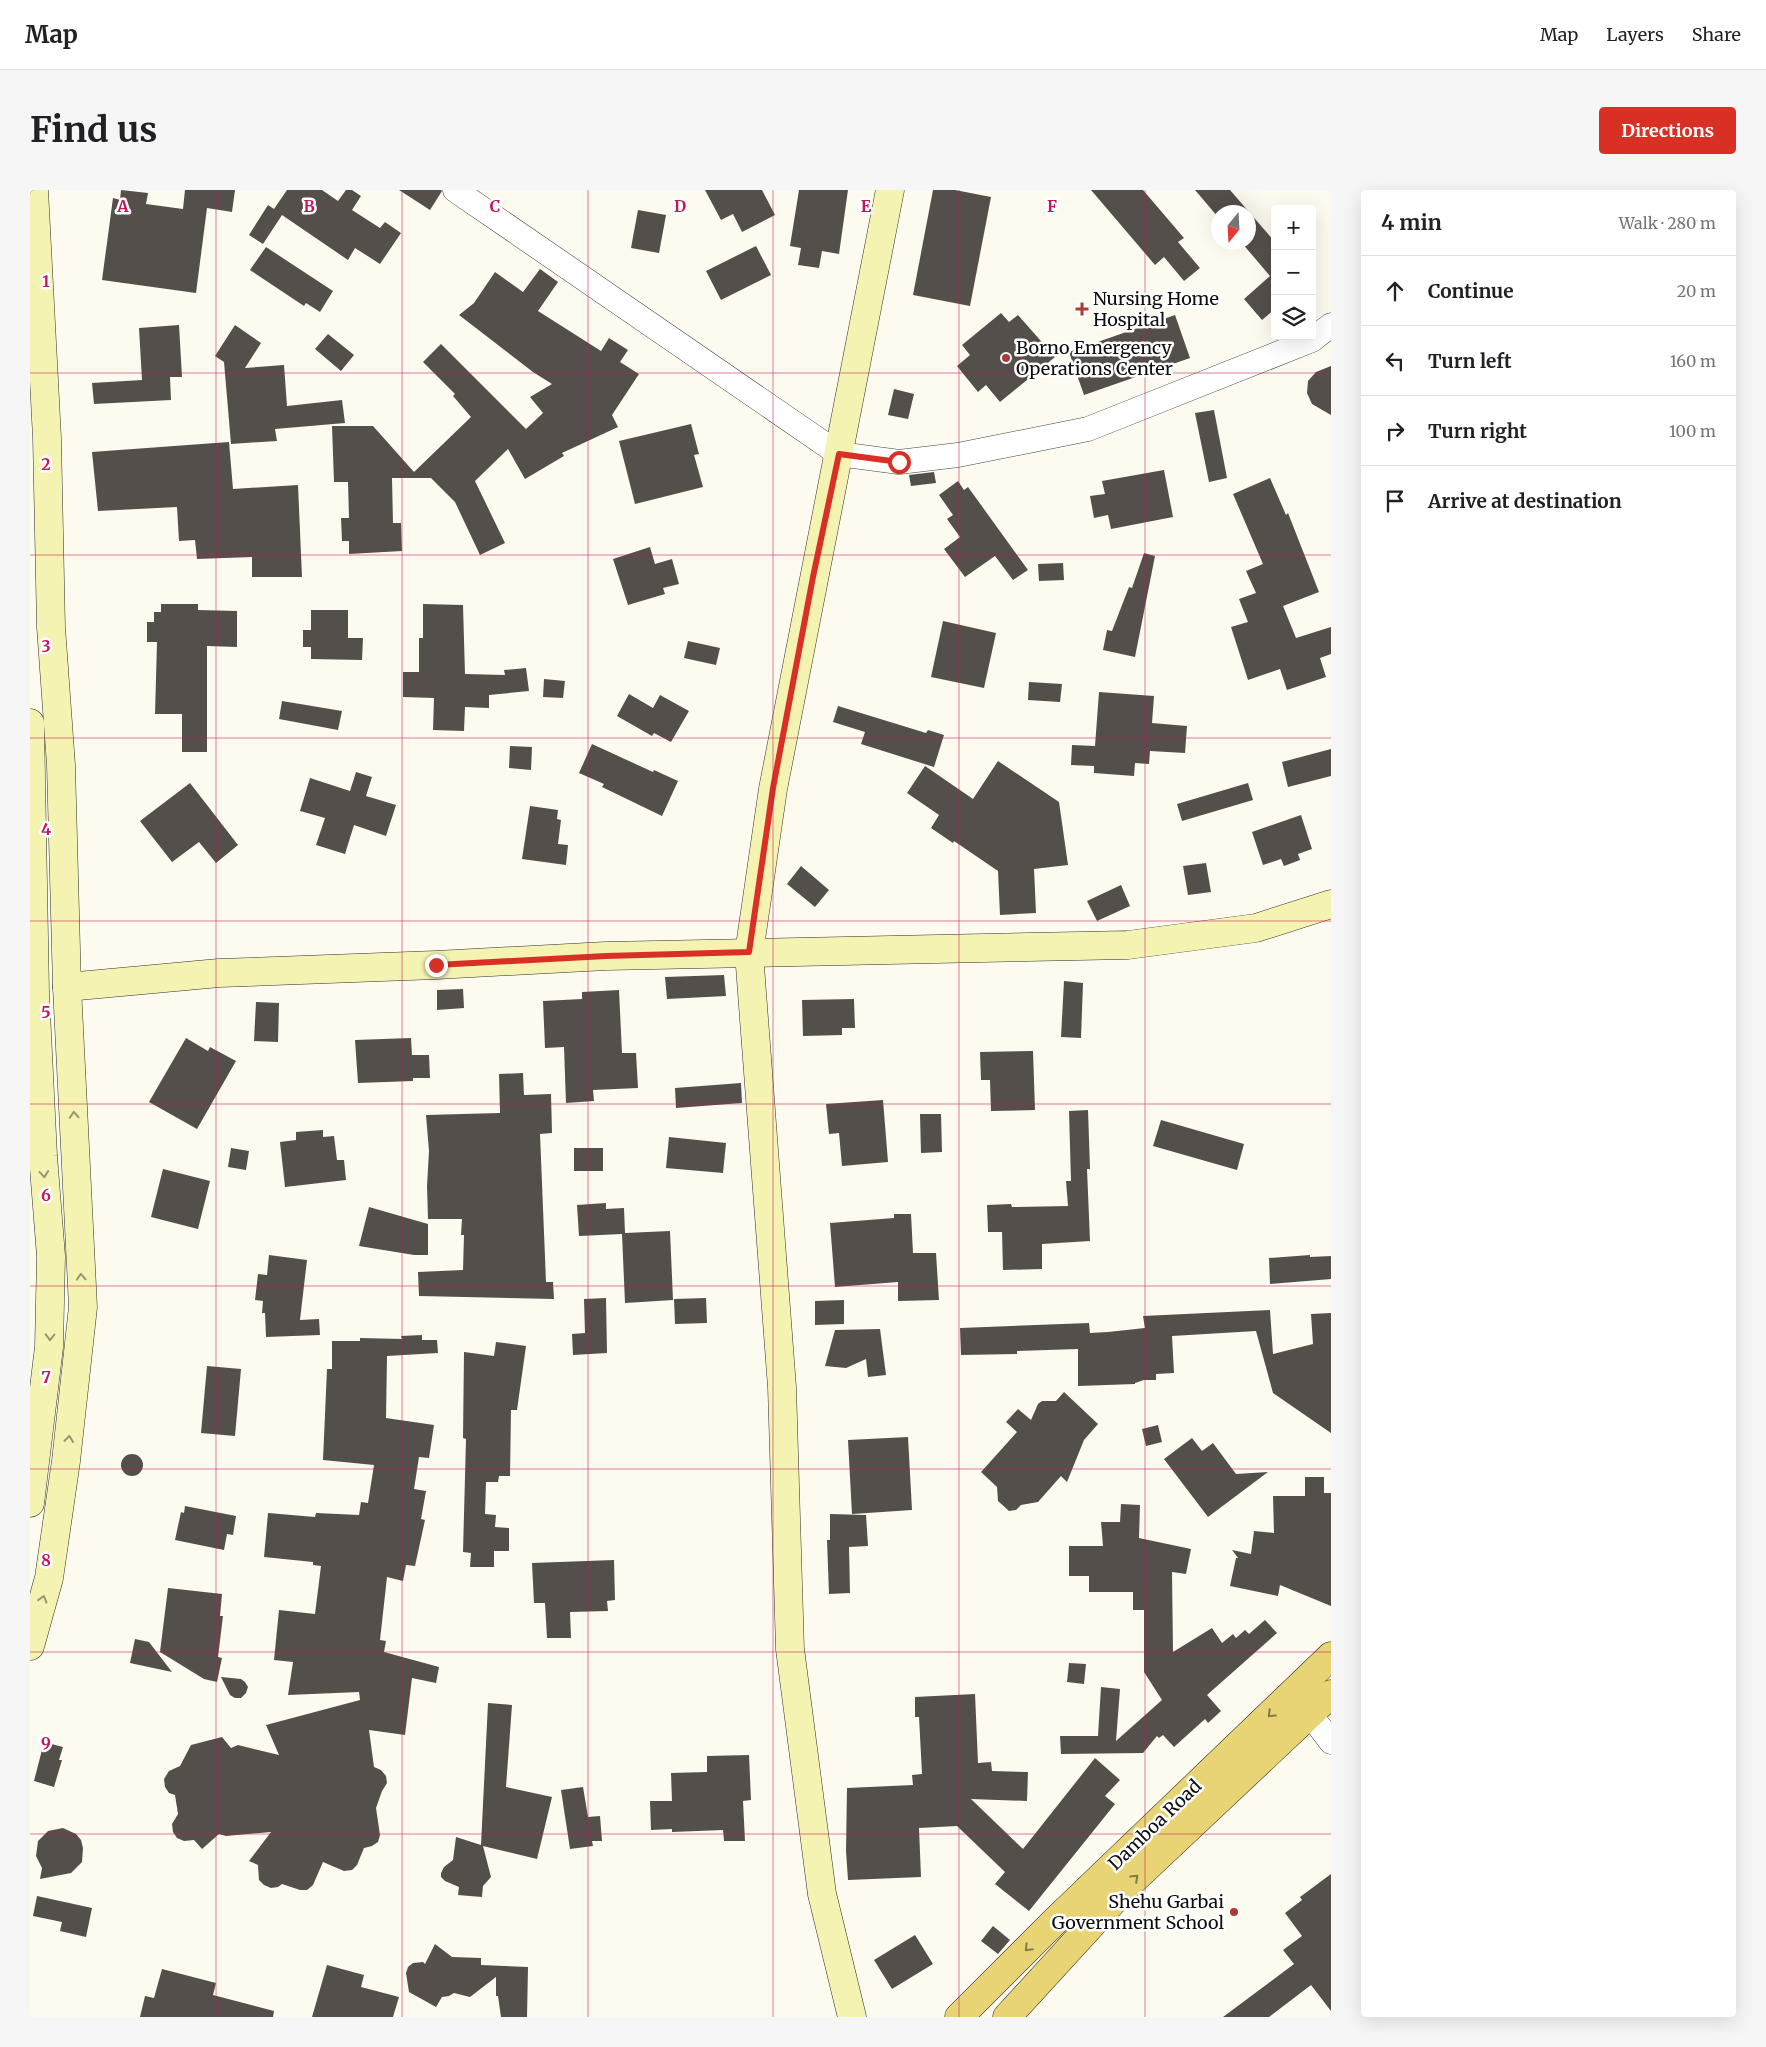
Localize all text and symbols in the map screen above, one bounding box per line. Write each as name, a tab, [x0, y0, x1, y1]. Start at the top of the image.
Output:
text: Map	[25, 19, 78, 50]
text: Map	[1540, 23, 1578, 46]
text: Layers	[1606, 23, 1664, 46]
text: Share	[1692, 23, 1741, 46]
button: Directions	[1599, 107, 1736, 154]
text: Find us	[30, 108, 157, 152]
text: A	[116, 196, 129, 216]
text: B	[303, 196, 315, 216]
text: C	[490, 196, 500, 216]
text: D	[674, 196, 686, 216]
text: E	[861, 196, 872, 216]
text: F	[1047, 196, 1057, 216]
north arrow	[1211, 205, 1256, 250]
map controls	[1271, 205, 1316, 340]
button: +	[1271, 205, 1316, 250]
text: 4 min	[1381, 209, 1442, 236]
text: Walk · 280 m	[1619, 213, 1716, 233]
button: −	[1271, 250, 1316, 295]
text: 1	[42, 271, 50, 291]
icon: ahead	[1381, 277, 1409, 305]
text: Continue	[1428, 279, 1514, 303]
text: 20 m	[1677, 281, 1716, 301]
place label: Nursing Home Hospital	[1093, 287, 1219, 331]
button: layers	[1271, 295, 1316, 340]
marker: Nursing Home Hospital	[1075, 302, 1089, 316]
place label: Borno Emergency Operations Center	[1016, 336, 1173, 380]
icon: left	[1381, 347, 1409, 375]
text: Turn left	[1428, 349, 1512, 373]
text: 160 m	[1670, 351, 1716, 371]
marker: Borno Emergency Operations Center	[1000, 352, 1012, 364]
icon: right	[1381, 417, 1409, 445]
text: Turn right	[1428, 419, 1527, 443]
text: 100 m	[1669, 421, 1716, 441]
route start	[888, 451, 911, 474]
text: 2	[41, 454, 51, 474]
icon: arrive	[1381, 487, 1409, 515]
text: Arrive at destination	[1428, 489, 1622, 513]
text: 3	[41, 636, 51, 656]
text: 4	[41, 819, 51, 839]
route end	[425, 954, 448, 977]
text: 5	[41, 1002, 51, 1022]
one-way arrow	[68, 1110, 79, 1118]
one-way arrow	[38, 1171, 49, 1179]
text: 6	[41, 1185, 51, 1205]
one-way arrow	[76, 1273, 87, 1281]
one-way arrow	[44, 1333, 55, 1341]
text: 7	[41, 1367, 51, 1387]
one-way arrow	[63, 1434, 74, 1442]
text: 8	[41, 1550, 51, 1570]
one-way arrow	[38, 1595, 48, 1603]
one-way arrow	[1267, 1708, 1276, 1717]
text: 9	[41, 1733, 51, 1753]
street label: Damboa Road	[1103, 1774, 1206, 1875]
one-way arrow	[1129, 1875, 1138, 1884]
place label: Shehu Garbai Government School	[1052, 1890, 1224, 1934]
marker: Shehu Garbai Government School	[1228, 1906, 1240, 1918]
one-way arrow	[1025, 1943, 1034, 1952]

